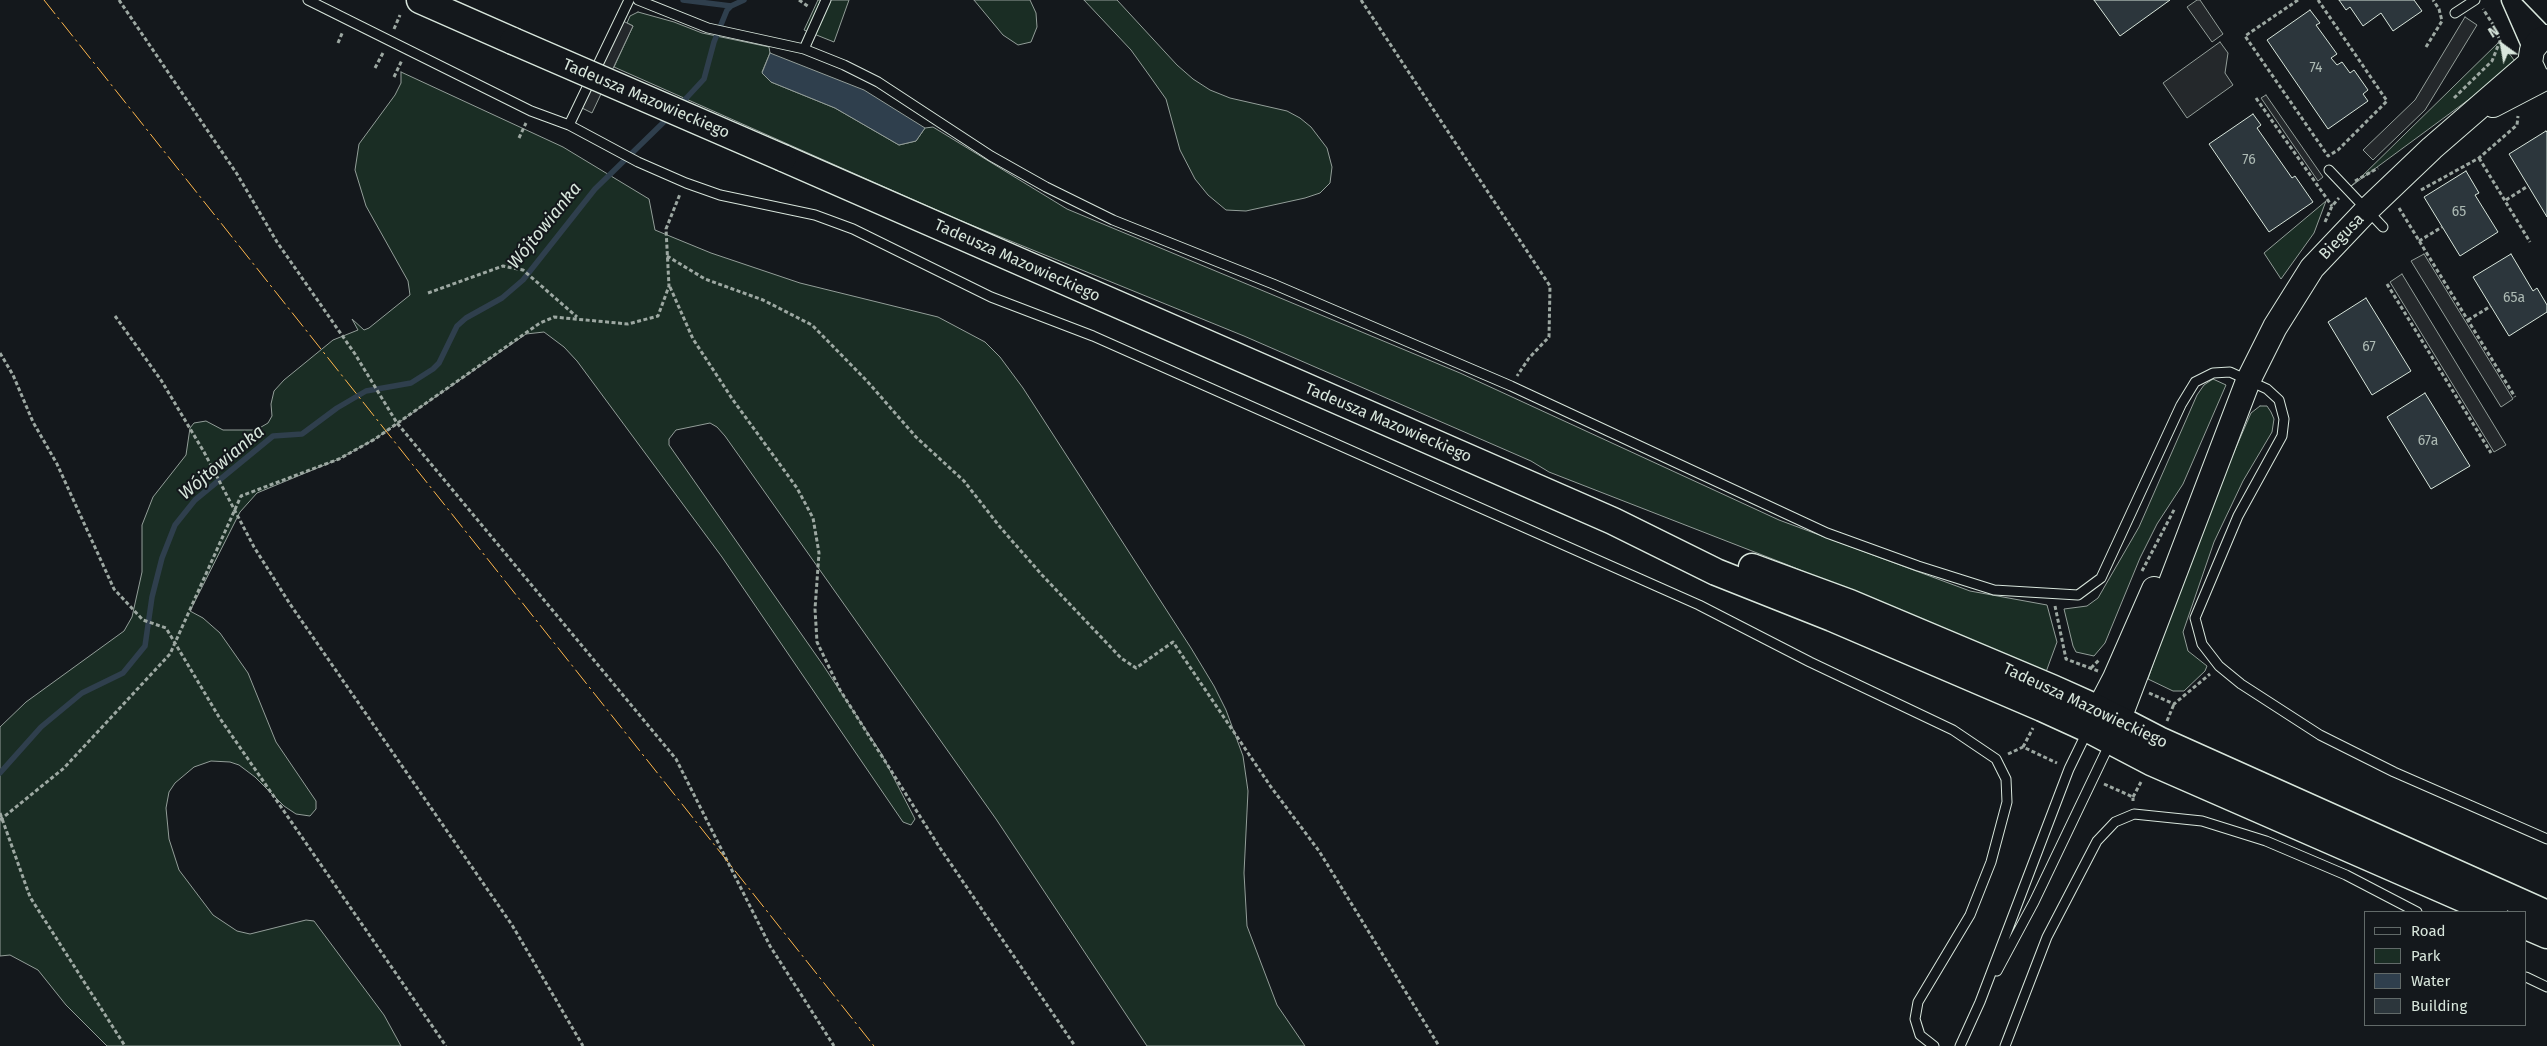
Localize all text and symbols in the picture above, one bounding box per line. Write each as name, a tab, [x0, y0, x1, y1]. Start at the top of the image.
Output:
north arrow	[2477, 20, 2527, 70]
text: N	[2485, 22, 2502, 42]
street label: Tadeusza Mazowieckiego	[560, 55, 732, 143]
house number: 74	[2309, 60, 2323, 76]
house number: 76	[2242, 152, 2256, 168]
water label: Wójtowianka	[504, 178, 586, 274]
house number: 65	[2452, 204, 2466, 220]
street label: Biegusa	[2315, 210, 2369, 264]
street label: Tadeusza Mazowieckiego	[931, 216, 1103, 306]
house number: 65a	[2503, 290, 2525, 306]
house number: 67	[2362, 339, 2376, 355]
street label: Tadeusza Mazowieckiego	[1302, 379, 1474, 467]
water label: Wójtowianka	[175, 421, 269, 505]
house number: 67a	[2418, 433, 2438, 449]
street label: Tadeusza Mazowieckiego	[2000, 659, 2170, 753]
legend	[2364, 911, 2527, 1026]
text: Road	[2411, 922, 2446, 940]
text: Park	[2411, 947, 2441, 965]
text: Water	[2411, 972, 2450, 990]
text: Building	[2411, 997, 2467, 1015]

